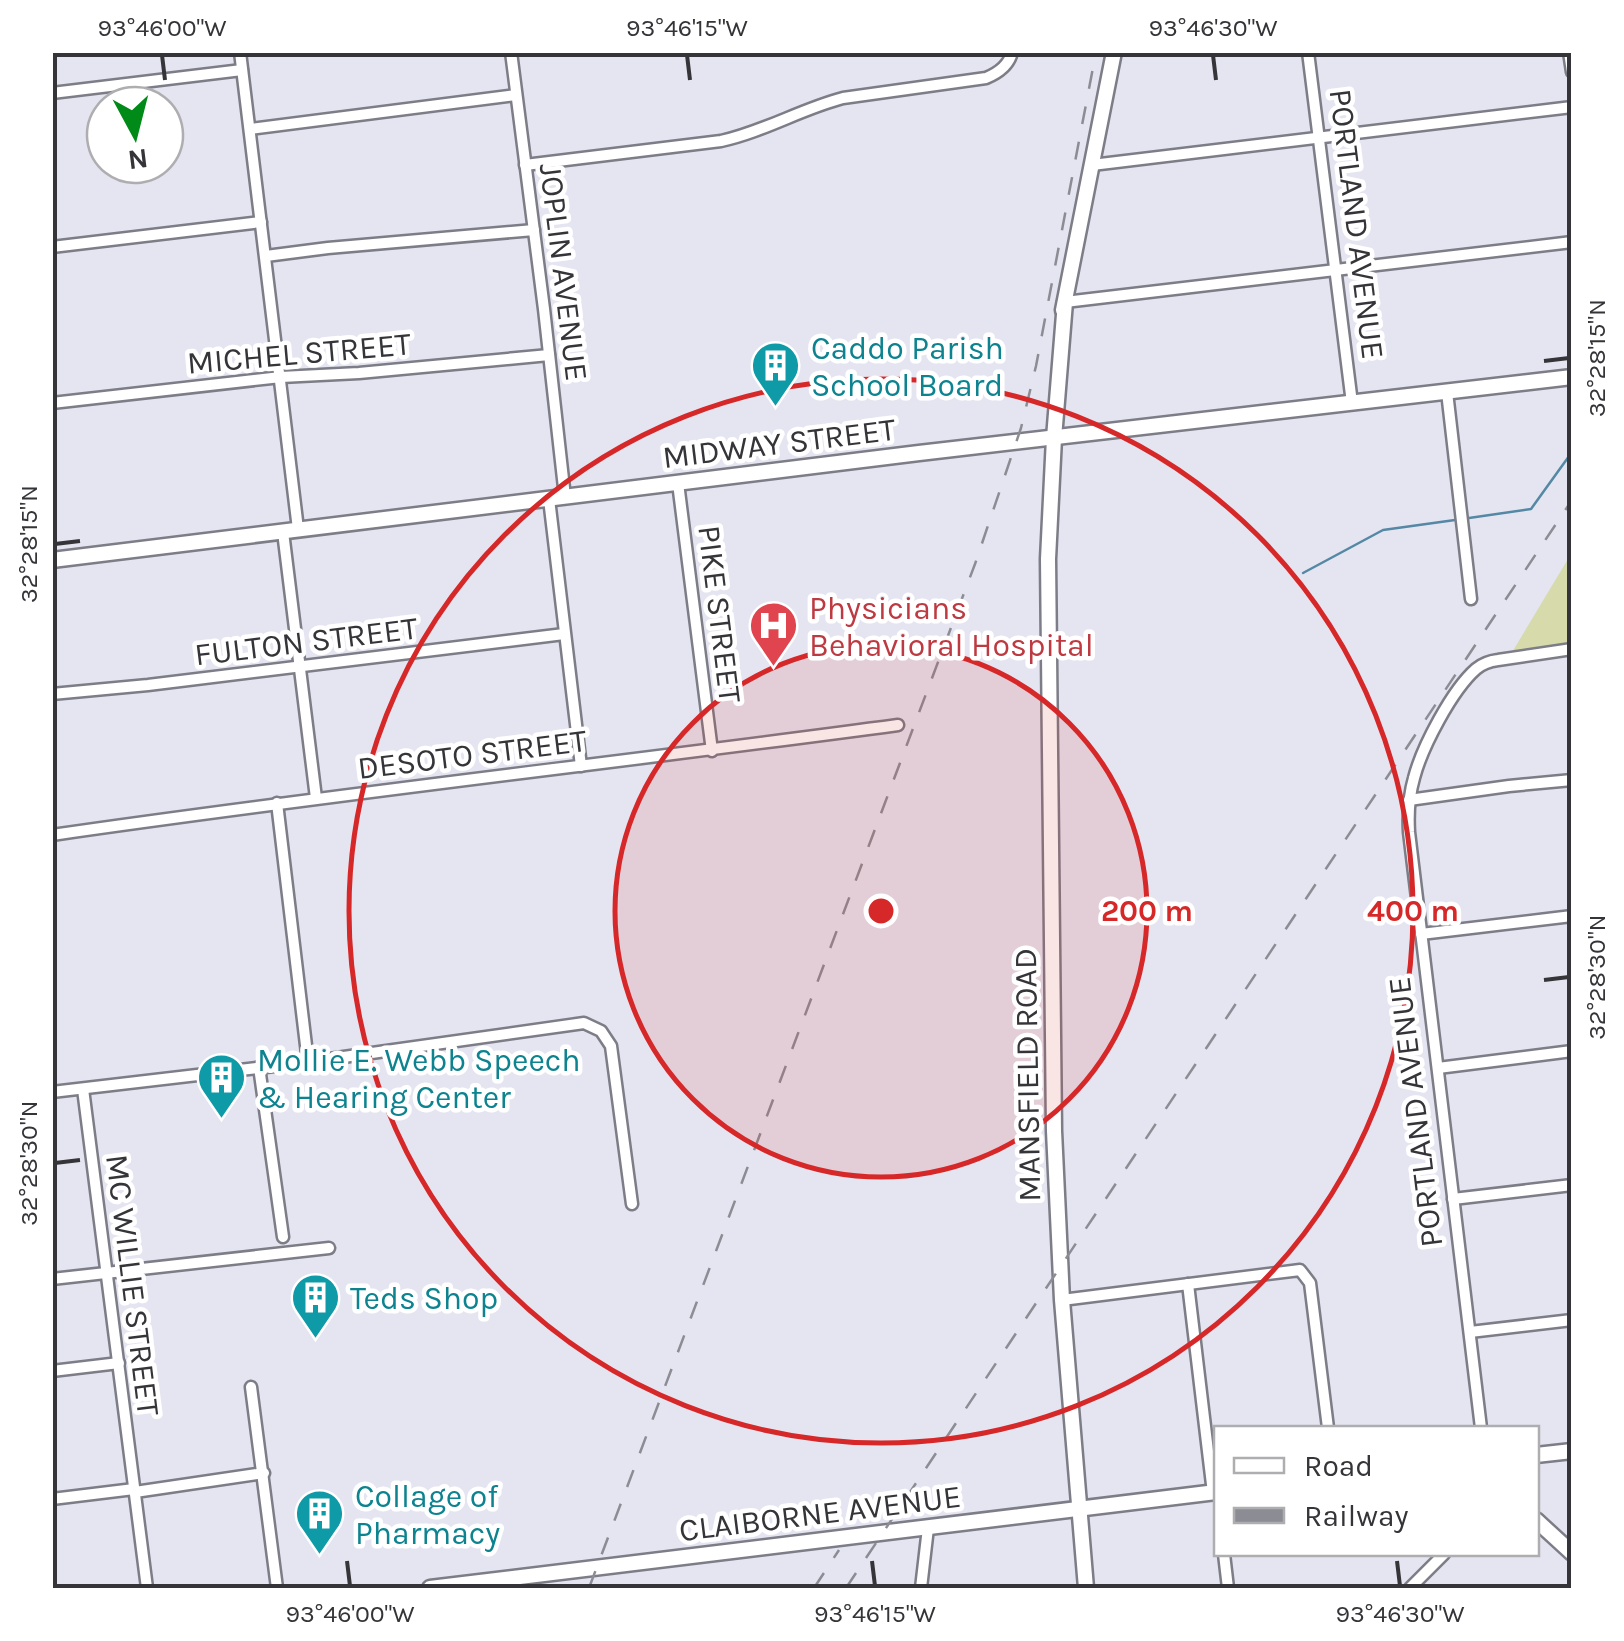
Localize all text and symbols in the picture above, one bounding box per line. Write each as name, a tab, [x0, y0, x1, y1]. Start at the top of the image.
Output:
text: 93°46'00"W	[97, 13, 227, 42]
text: 93°46'15"W	[626, 13, 748, 42]
text: 93°46'30"W	[1148, 13, 1278, 42]
north arrow	[85, 85, 185, 185]
street label: PORTLAND AVENUE	[1322, 87, 1391, 361]
text: N	[126, 142, 150, 177]
street label: JOPLIN AVENUE	[532, 161, 595, 383]
text: 32°28'15"N	[1582, 299, 1611, 417]
street label: MICHEL STREET	[186, 325, 413, 382]
place label: Caddo Parish School Board	[811, 330, 1004, 404]
building icon: Caddo Parish School Board	[750, 340, 802, 408]
street label: MIDWAY STREET	[660, 411, 898, 476]
text: 32°28'15"N	[14, 485, 43, 603]
street label: PIKE STREET	[690, 523, 749, 705]
place label: Physicians Behavioral Hospital	[809, 590, 1094, 664]
hospital icon: Physicians Behavioral Hospital	[748, 600, 800, 668]
street label: FULTON STREET	[193, 609, 420, 674]
street label: DESOTO STREET	[356, 722, 589, 787]
centre of rings	[863, 893, 899, 929]
text: 200 m	[1101, 893, 1193, 929]
text: 400 m	[1367, 893, 1459, 929]
text: 32°28'30"N	[1582, 914, 1611, 1040]
street label: MANSFIELD ROAD	[1007, 948, 1048, 1202]
street label: PORTLAND AVENUE	[1381, 975, 1450, 1249]
place label: Mollie E. Webb Speech & Hearing Center	[257, 1042, 581, 1116]
building icon: Mollie E. Webb Speech & Hearing Center	[196, 1052, 248, 1120]
text: 32°28'30"N	[14, 1100, 43, 1226]
street label: MC WILLIE STREET	[98, 1152, 167, 1418]
building icon: Teds Shop	[289, 1272, 341, 1340]
place label: Teds Shop	[350, 1280, 498, 1317]
legend	[1214, 1426, 1539, 1556]
text: Road	[1304, 1448, 1373, 1484]
place label: Collage of Pharmacy	[355, 1478, 500, 1552]
street label: CLAIBORNE AVENUE	[677, 1478, 963, 1549]
building icon: Collage of Pharmacy	[294, 1488, 346, 1556]
text: Railway	[1304, 1498, 1408, 1534]
text: 93°46'00"W	[285, 1599, 415, 1628]
text: 93°46'15"W	[814, 1599, 936, 1628]
text: 93°46'30"W	[1335, 1599, 1465, 1628]

